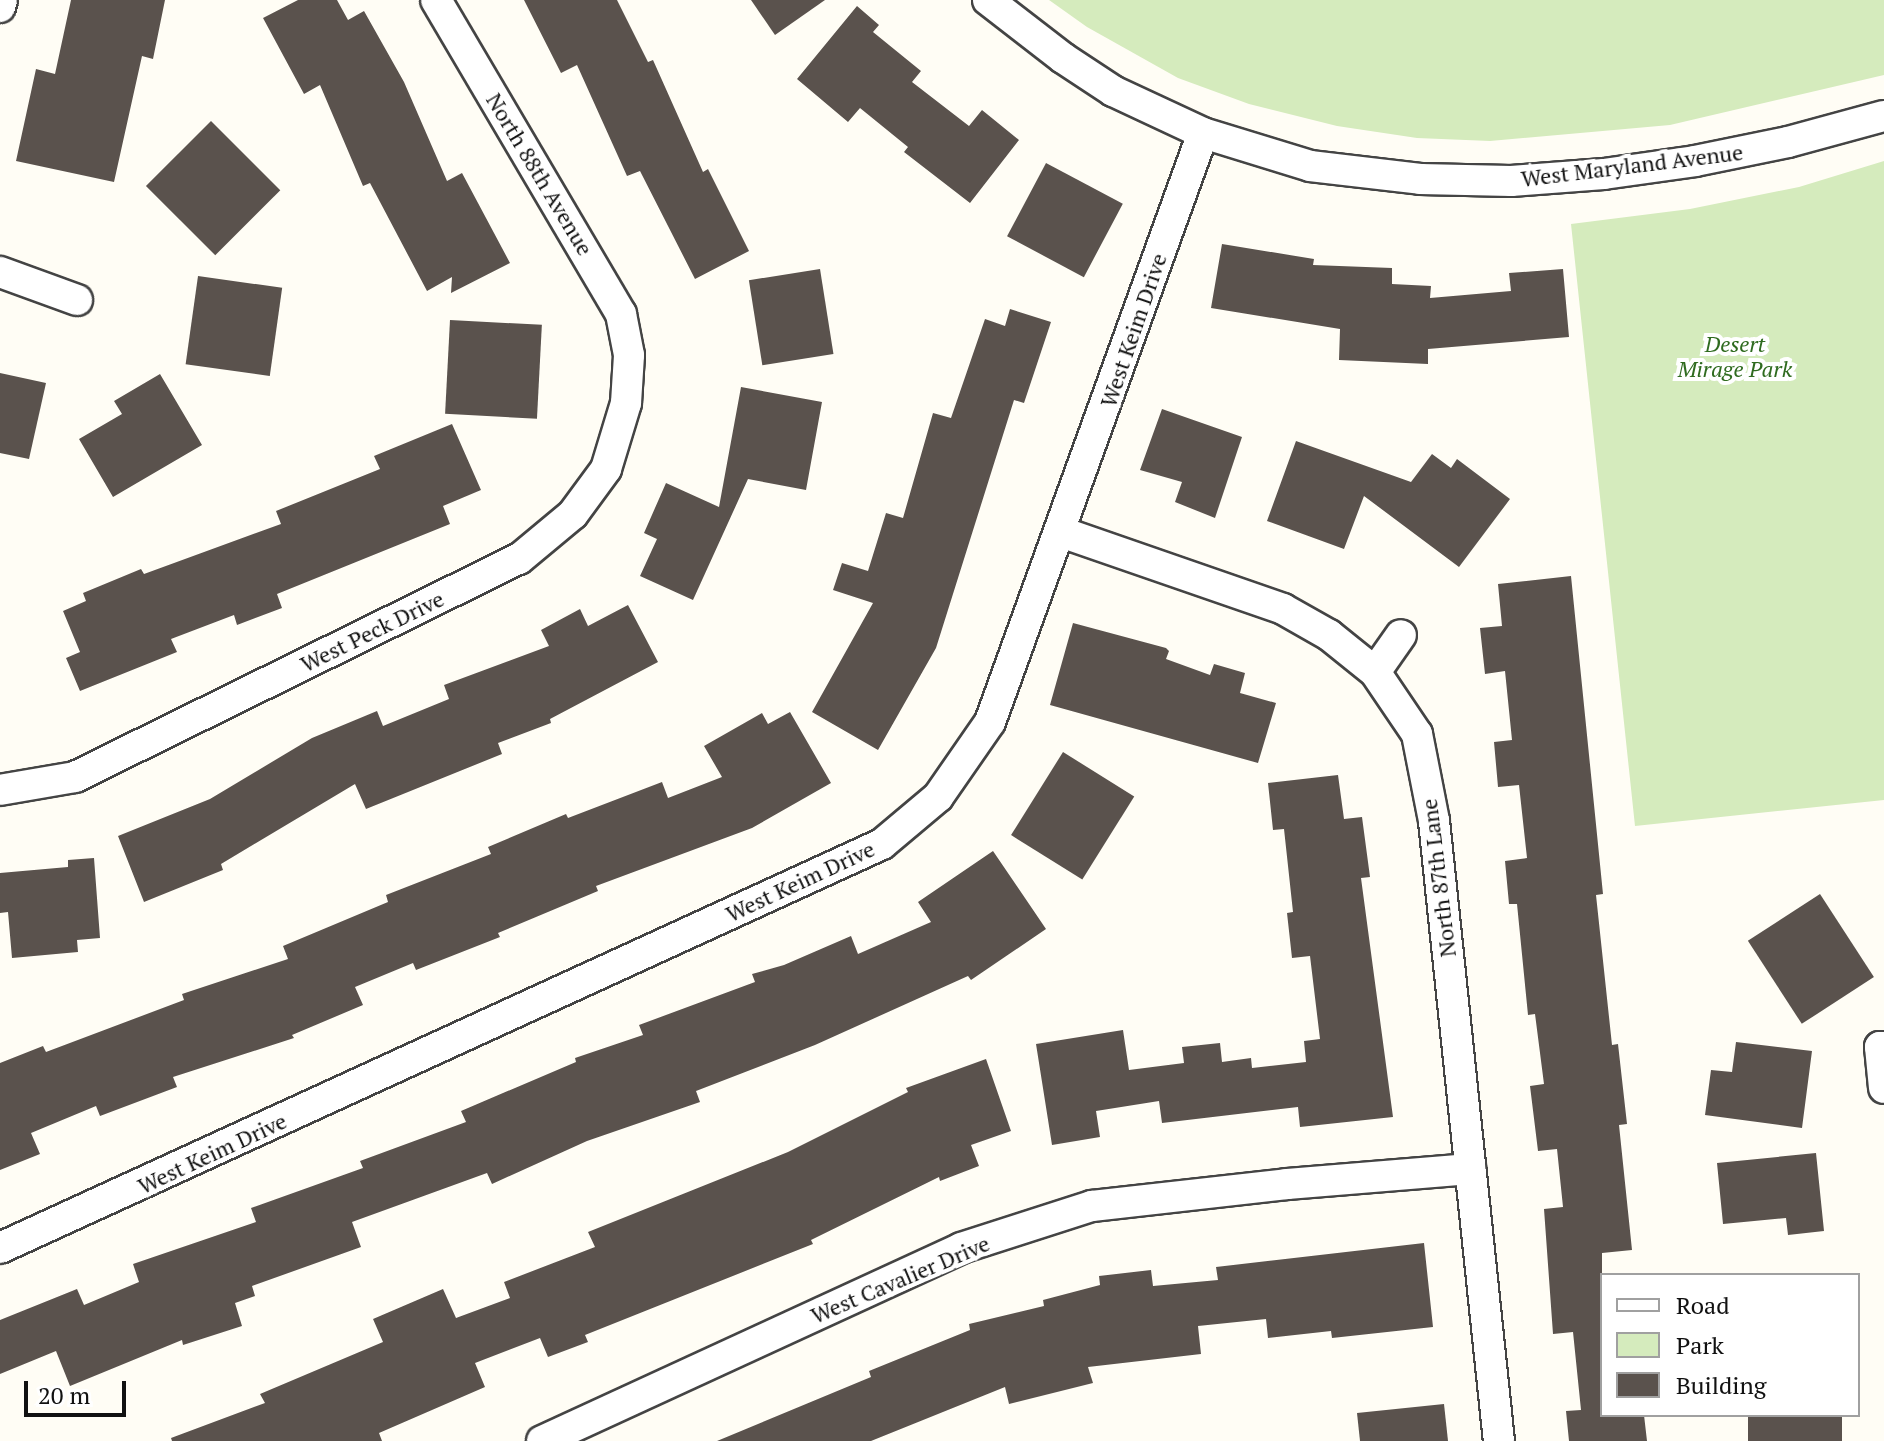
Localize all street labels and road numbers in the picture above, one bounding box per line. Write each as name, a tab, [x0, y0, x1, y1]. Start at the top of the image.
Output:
street label: North 88th Avenue	[481, 88, 599, 260]
street label: West Maryland Avenue	[1519, 138, 1745, 192]
street label: West Keim Drive	[1094, 250, 1172, 410]
street label: West Peck Drive	[296, 585, 448, 677]
street label: North 87th Lane	[1415, 797, 1461, 959]
street label: West Keim Drive	[722, 835, 878, 927]
street label: West Keim Drive	[134, 1107, 290, 1199]
street label: West Cavalier Drive	[807, 1229, 993, 1329]

